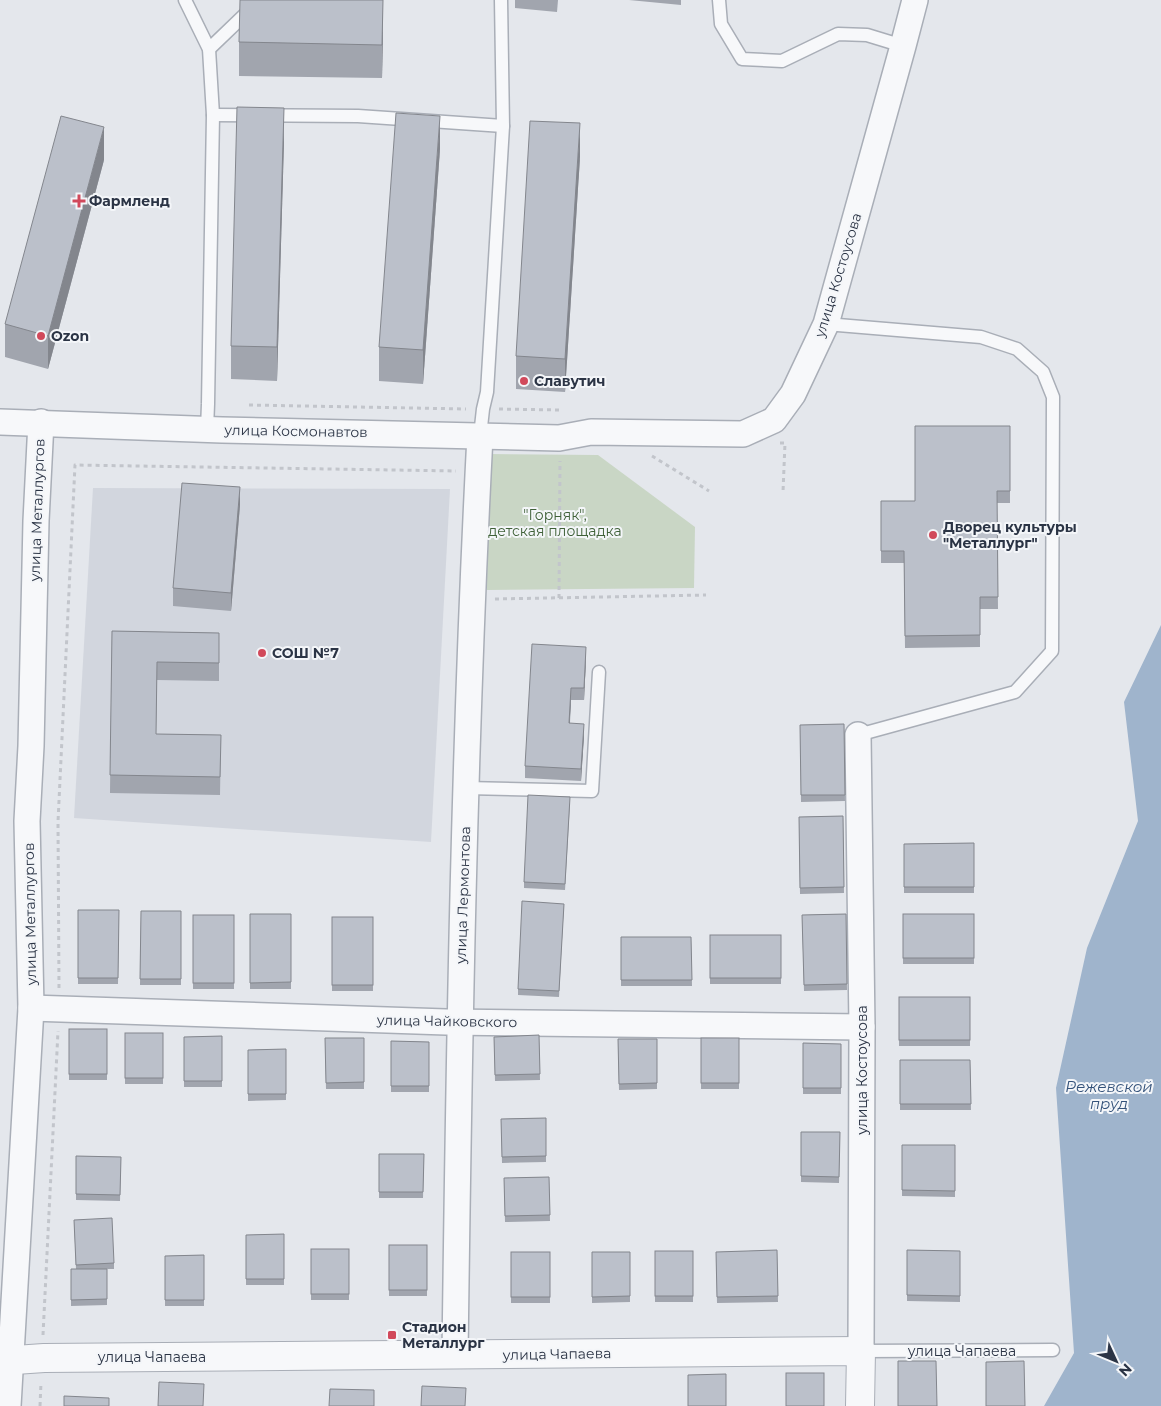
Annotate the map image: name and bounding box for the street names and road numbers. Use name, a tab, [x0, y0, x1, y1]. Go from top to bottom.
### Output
street label: улица Костоусова	[810, 211, 866, 340]
street label: улица Космонавтов	[223, 421, 368, 441]
street label: улица Металлургов	[25, 438, 48, 583]
street label: улица Лермонтова	[452, 826, 474, 965]
street label: улица Металлургов	[20, 842, 40, 987]
street label: улица Костоусова	[853, 1005, 871, 1136]
street label: улица Чайковского	[376, 1011, 517, 1031]
street label: улица Чапаева	[907, 1342, 1016, 1360]
street label: улица Чапаева	[502, 1344, 611, 1364]
street label: улица Чапаева	[97, 1348, 206, 1366]

